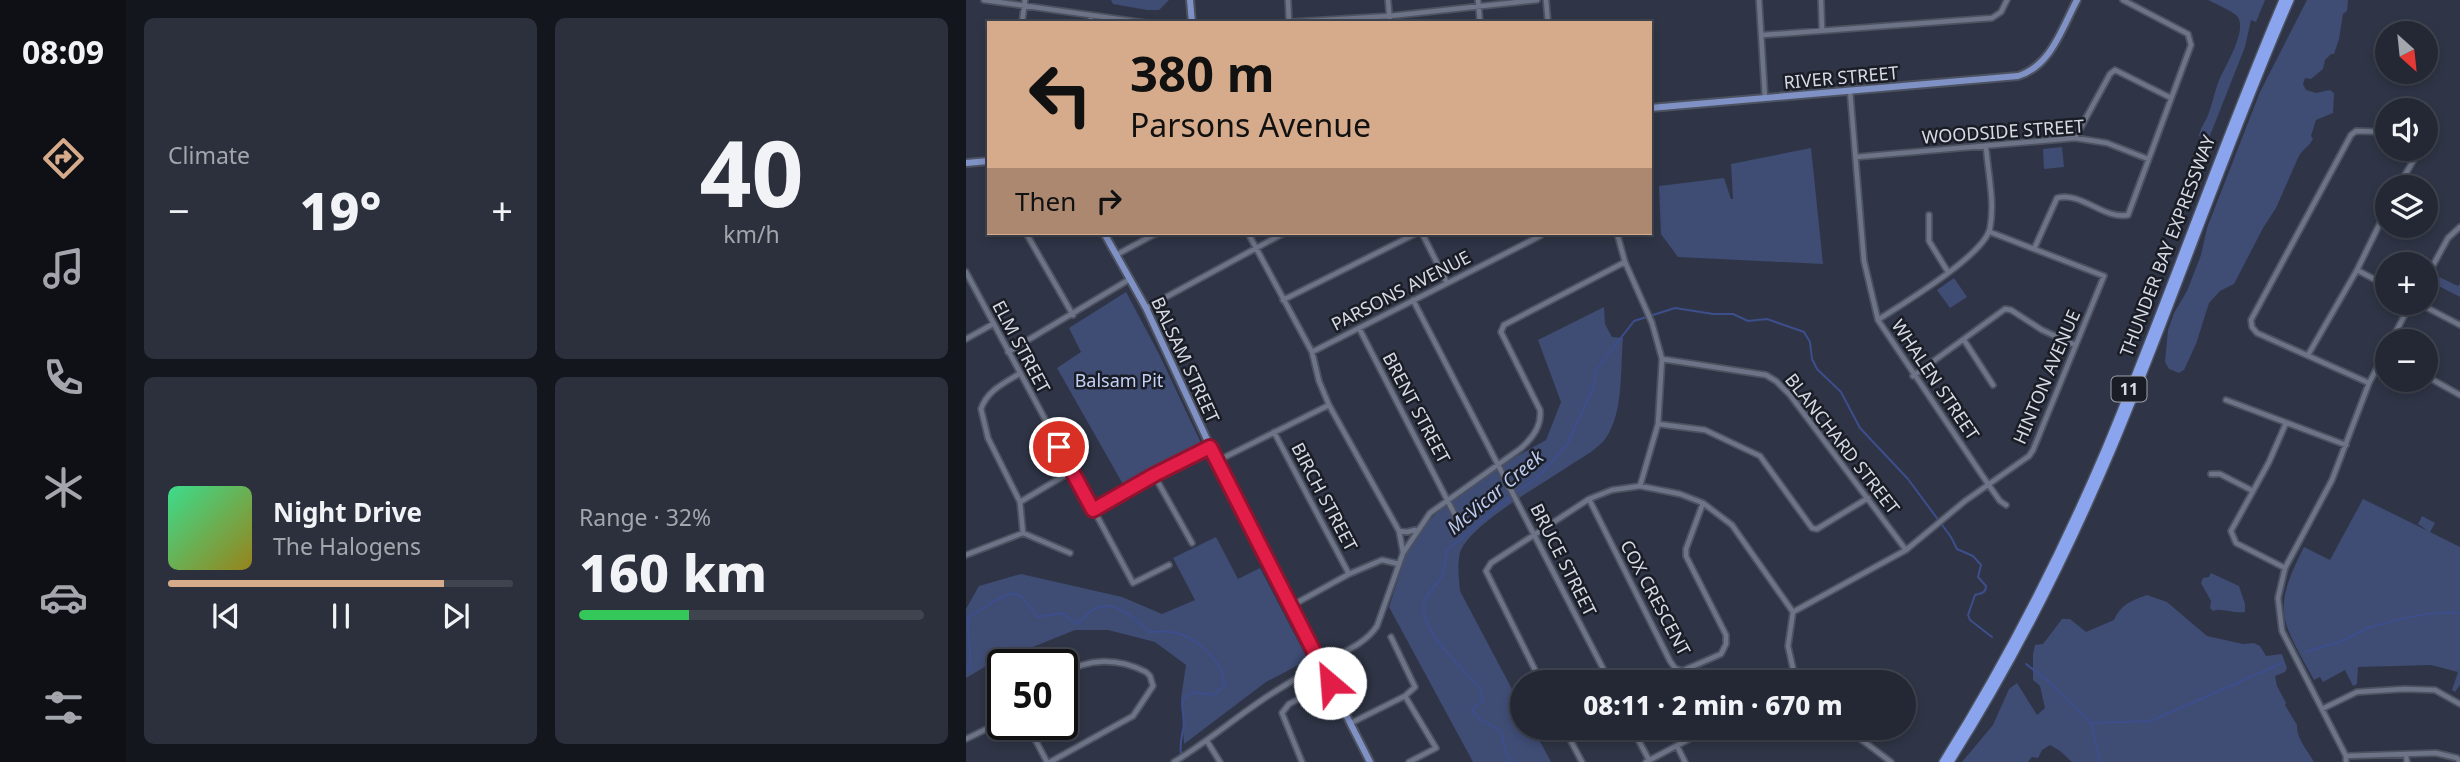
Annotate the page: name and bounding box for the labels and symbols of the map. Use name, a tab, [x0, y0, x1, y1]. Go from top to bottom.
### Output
north arrow	[2375, 21, 2438, 84]
street label: RIVER STREET	[1783, 60, 1899, 94]
street label: WOODSIDE STREET	[1921, 113, 2085, 149]
street label: THUNDER BAY EXPRESSWAY	[2114, 131, 2221, 360]
street label: PARSONS AVENUE	[1327, 245, 1474, 336]
street label: BALSAM STREET	[1146, 293, 1226, 426]
street label: ELM STREET	[987, 296, 1056, 397]
street label: HINTON AVENUE	[2007, 306, 2085, 447]
street label: WHALEN STREET	[1887, 314, 1985, 444]
street label: BRENT STREET	[1378, 348, 1456, 467]
park label: Balsam Pit	[1075, 368, 1164, 392]
street label: BLANCHARD STREET	[1780, 368, 1905, 519]
road number: 11	[2112, 376, 2146, 402]
pin	[1029, 417, 1089, 477]
street label: BIRCH STREET	[1286, 438, 1364, 555]
water label: McVicar Creek	[1441, 444, 1549, 540]
street label: BRUCE STREET	[1525, 499, 1603, 620]
street label: COX CRESCENT	[1615, 536, 1696, 659]
position arrow	[1293, 646, 1367, 720]
speed limit sign: 50	[987, 649, 1078, 740]

